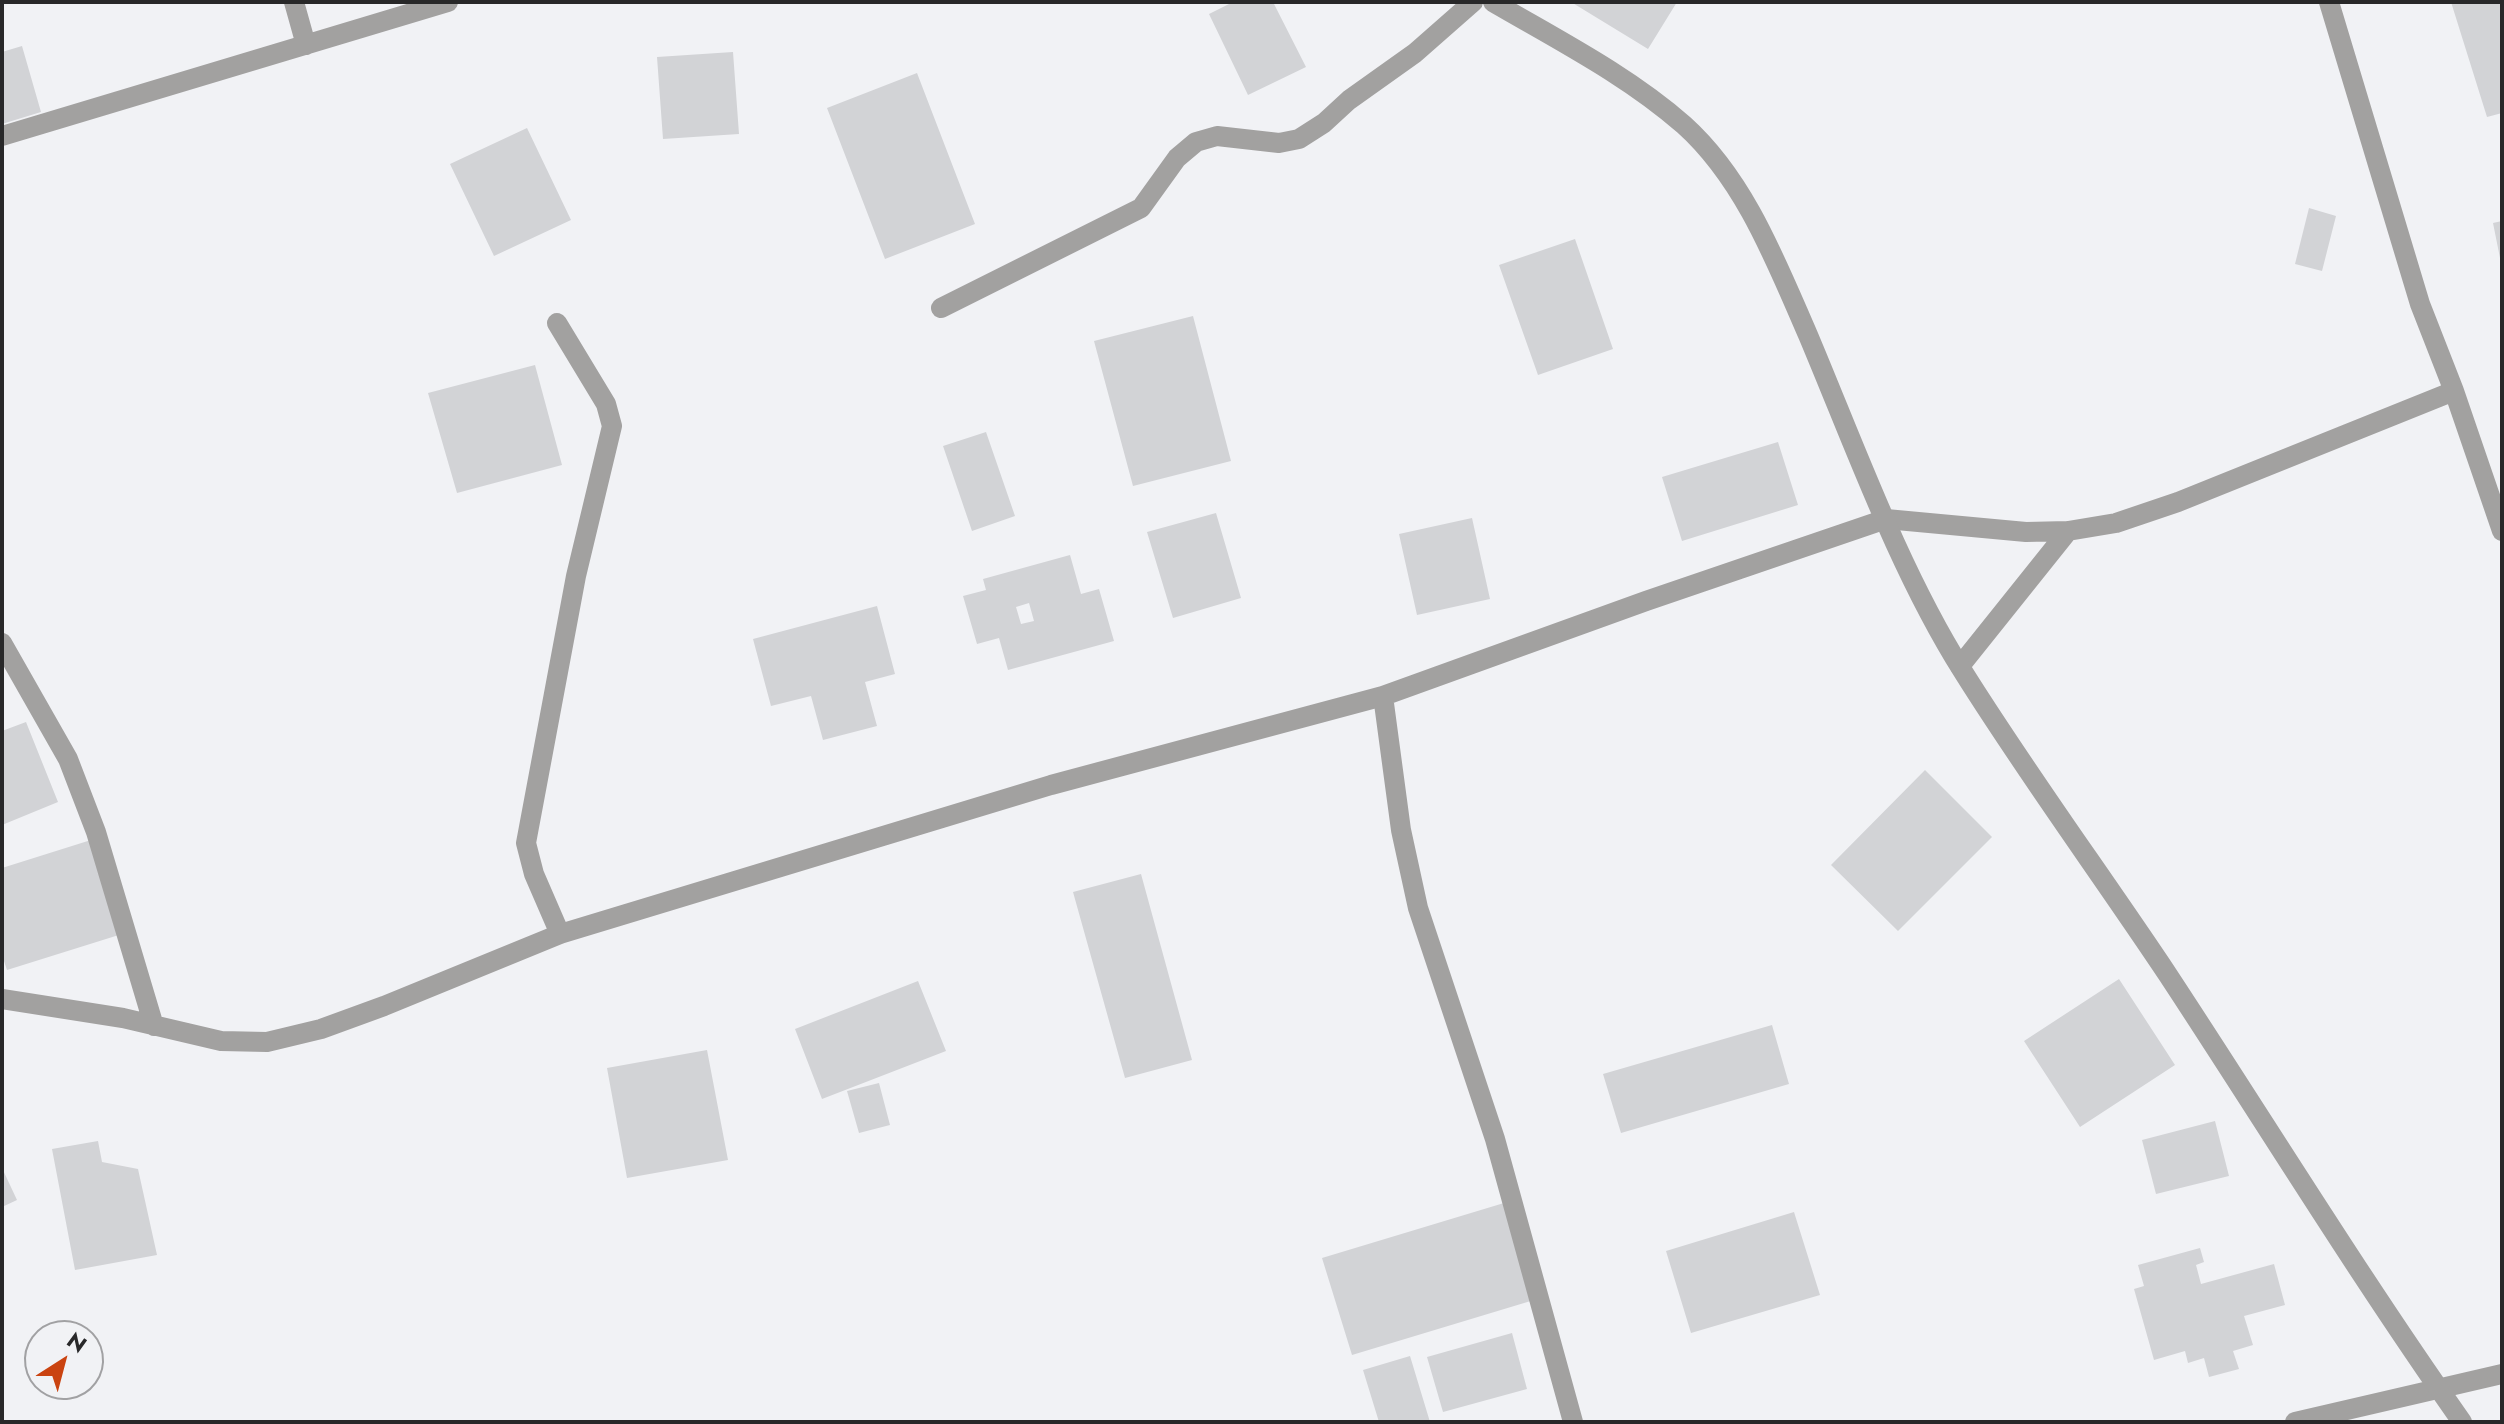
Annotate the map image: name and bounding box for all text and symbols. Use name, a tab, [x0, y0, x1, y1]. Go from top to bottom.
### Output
north arrow	[24, 1320, 104, 1400]
text: N	[60, 1324, 93, 1360]

